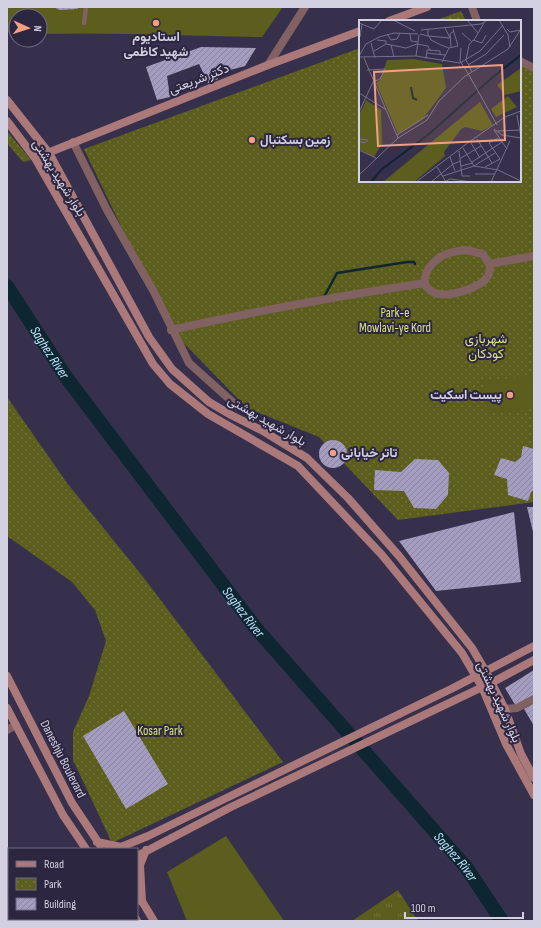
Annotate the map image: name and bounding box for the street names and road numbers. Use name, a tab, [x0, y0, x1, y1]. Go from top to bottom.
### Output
street label: دکتر شریعتی	[167, 60, 231, 98]
street label: بلوار شهید بهشتی	[29, 136, 89, 220]
street label: بلوار شهید بهشتی	[225, 392, 309, 450]
street label: بلوار شهید بهشتی	[473, 659, 525, 745]
street label: Daneshju Boulevard	[37, 717, 89, 801]

